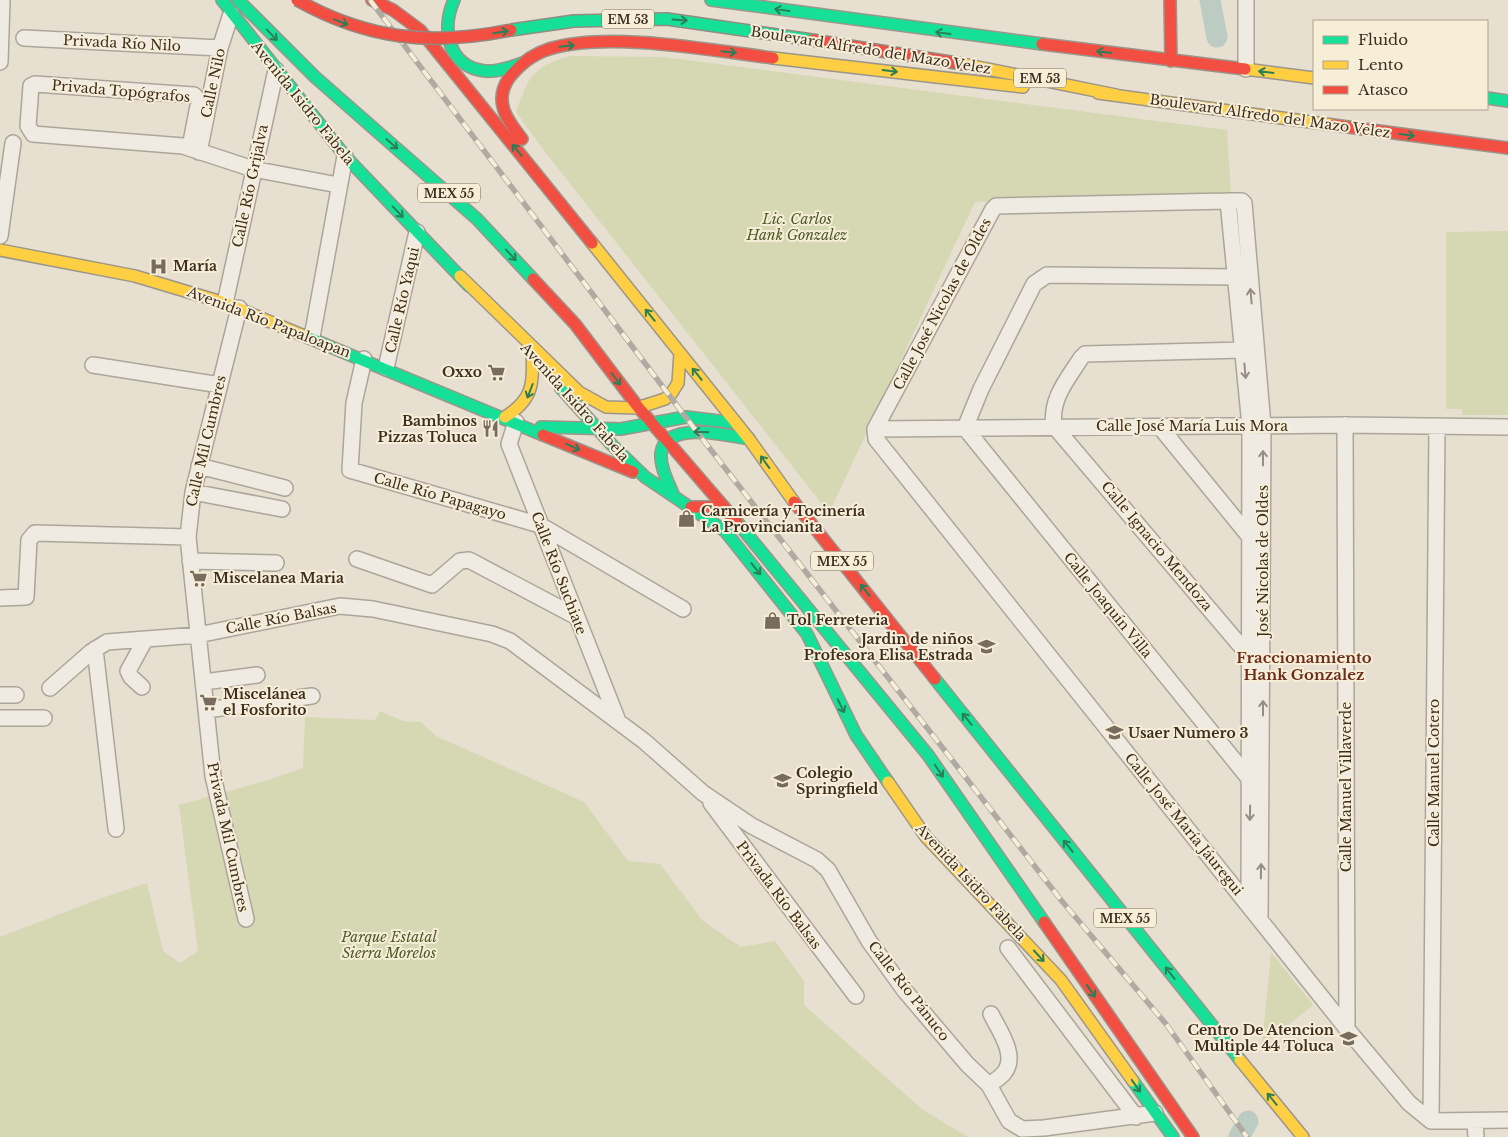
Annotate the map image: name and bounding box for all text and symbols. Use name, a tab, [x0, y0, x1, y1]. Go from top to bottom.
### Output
one-way arrow	[775, 5, 791, 15]
road number: EM 53	[602, 10, 654, 28]
one-way arrow	[671, 15, 687, 24]
one-way arrow	[333, 17, 348, 27]
legend	[1313, 20, 1488, 110]
street label: Boulevard Alfredo del Mazo Velez	[749, 22, 993, 78]
one-way arrow	[492, 26, 508, 36]
one-way arrow	[936, 27, 952, 37]
one-way arrow	[266, 29, 278, 41]
text: Fluido	[1358, 30, 1408, 49]
street label: Privada Río Nilo	[63, 31, 181, 55]
street label: Avenida Isidro Fabela	[247, 37, 359, 169]
one-way arrow	[559, 41, 575, 51]
street label: Calle Nilo	[197, 46, 229, 120]
one-way arrow	[721, 47, 737, 57]
one-way arrow	[1097, 47, 1113, 57]
text: Lento	[1358, 55, 1404, 74]
one-way arrow	[882, 66, 898, 76]
one-way arrow	[1258, 67, 1274, 77]
road number: EM 53	[1014, 68, 1066, 88]
street label: Privada Topógrafos	[51, 76, 191, 106]
text: Atasco	[1357, 80, 1408, 99]
street label: Boulevard Alfredo del Mazo Velez	[1148, 90, 1392, 142]
street label: Calle Río Grijalva	[228, 123, 272, 249]
one-way arrow	[1399, 130, 1415, 140]
one-way arrow	[386, 139, 399, 150]
one-way arrow	[511, 144, 522, 157]
road number: MEX 55	[418, 184, 480, 202]
one-way arrow	[392, 206, 404, 218]
park label: Lic. Carlos Hank Gonzalez	[746, 210, 847, 244]
street label: Calle José Nicolas de Oldes	[889, 215, 995, 393]
street label: Calle Río Yaqui	[381, 245, 423, 355]
one-way arrow	[505, 248, 517, 261]
hospital icon: María	[149, 256, 169, 276]
place label: María	[173, 257, 217, 275]
street label: Avenida Río Papaloapan	[184, 282, 354, 362]
one-way arrow	[1247, 289, 1256, 305]
one-way arrow	[644, 309, 655, 322]
street label: Avenida Isidro Fabela	[516, 338, 633, 465]
supermarket icon: Oxxo	[486, 362, 506, 382]
place label: Oxxo	[442, 363, 482, 381]
one-way arrow	[1240, 363, 1250, 379]
one-way arrow	[692, 368, 703, 381]
one-way arrow	[611, 372, 621, 386]
street label: Calle Mil Cumbres	[182, 373, 230, 509]
one-way arrow	[524, 383, 534, 398]
place label: Bambinos Pizzas Toluca	[378, 412, 477, 446]
street label: Calle José María Luis Mora	[1096, 417, 1288, 435]
restaurant icon: Bambinos Pizzas Toluca	[481, 419, 501, 439]
one-way arrow	[693, 428, 709, 437]
one-way arrow	[565, 442, 580, 452]
one-way arrow	[1258, 451, 1268, 467]
one-way arrow	[760, 455, 770, 469]
street label: Calle Río Papagayo	[372, 468, 508, 524]
street label: Calle Ignacio Mendoza	[1098, 478, 1217, 615]
street label: José Nicolas de Oldes	[1254, 485, 1272, 639]
place label: Carnicería y Tocinería La Provincianita	[701, 502, 865, 536]
street label: Calle Río Suchiate	[527, 509, 591, 637]
shop icon: Carnicería y Tocinería La Provincianita	[677, 509, 697, 529]
street label: Calle Joaquín Villa	[1060, 548, 1156, 662]
road number: MEX 55	[811, 552, 873, 570]
one-way arrow	[750, 563, 761, 576]
supermarket icon: Miscelanea Maria	[189, 568, 209, 588]
place label: Miscelanea Maria	[213, 569, 344, 587]
one-way arrow	[860, 584, 871, 597]
street label: Calle Río Balsas	[224, 598, 338, 638]
shop icon: Tol Ferreteria	[763, 610, 783, 630]
place label: Tol Ferreteria	[787, 611, 888, 629]
place label: Jardin de niños Profesora Elisa Estrada	[804, 630, 973, 664]
school or university icon: Jardin de niños Profesora Elisa Estrada	[977, 637, 997, 657]
district label: Fraccionamiento Hank Gonzalez	[1236, 648, 1372, 684]
place label: Miscelánea el Fosforito	[223, 685, 307, 719]
supermarket icon: Miscelánea el Fosforito	[199, 692, 219, 712]
one-way arrow	[837, 698, 847, 713]
street label: Calle Manuel Cotero	[1425, 699, 1443, 847]
one-way arrow	[1258, 701, 1268, 717]
street label: Calle Manuel Villaverde	[1337, 702, 1355, 872]
one-way arrow	[962, 713, 973, 726]
school or university icon: Usaer Numero 3	[1104, 723, 1124, 743]
place label: Usaer Numero 3	[1128, 724, 1248, 742]
street label: Calle José María Jáuregui	[1121, 749, 1247, 899]
street label: Privada Mil Cumbres	[203, 761, 253, 913]
place label: Colegio Springfield	[796, 764, 879, 798]
one-way arrow	[934, 764, 944, 778]
school or university icon: Colegio Springfield	[772, 771, 792, 791]
one-way arrow	[1245, 805, 1255, 821]
street label: Avenida Isidro Fabela	[911, 819, 1030, 945]
street label: Privada Río Balsas	[732, 837, 826, 953]
one-way arrow	[1063, 840, 1074, 853]
one-way arrow	[1256, 863, 1266, 880]
road number: MEX 55	[1094, 908, 1156, 928]
park label: Parque Estatal Sierra Morelos	[340, 928, 437, 962]
street label: Calle Río Pánuco	[864, 937, 954, 1045]
one-way arrow	[1033, 949, 1045, 962]
one-way arrow	[1164, 967, 1175, 980]
one-way arrow	[1086, 984, 1096, 998]
place label: Centro De Atencion Multiple 44 Toluca	[1187, 1021, 1334, 1055]
school or university icon: Centro De Atencion Multiple 44 Toluca	[1338, 1028, 1358, 1048]
one-way arrow	[1131, 1078, 1141, 1092]
one-way arrow	[1267, 1093, 1278, 1106]

